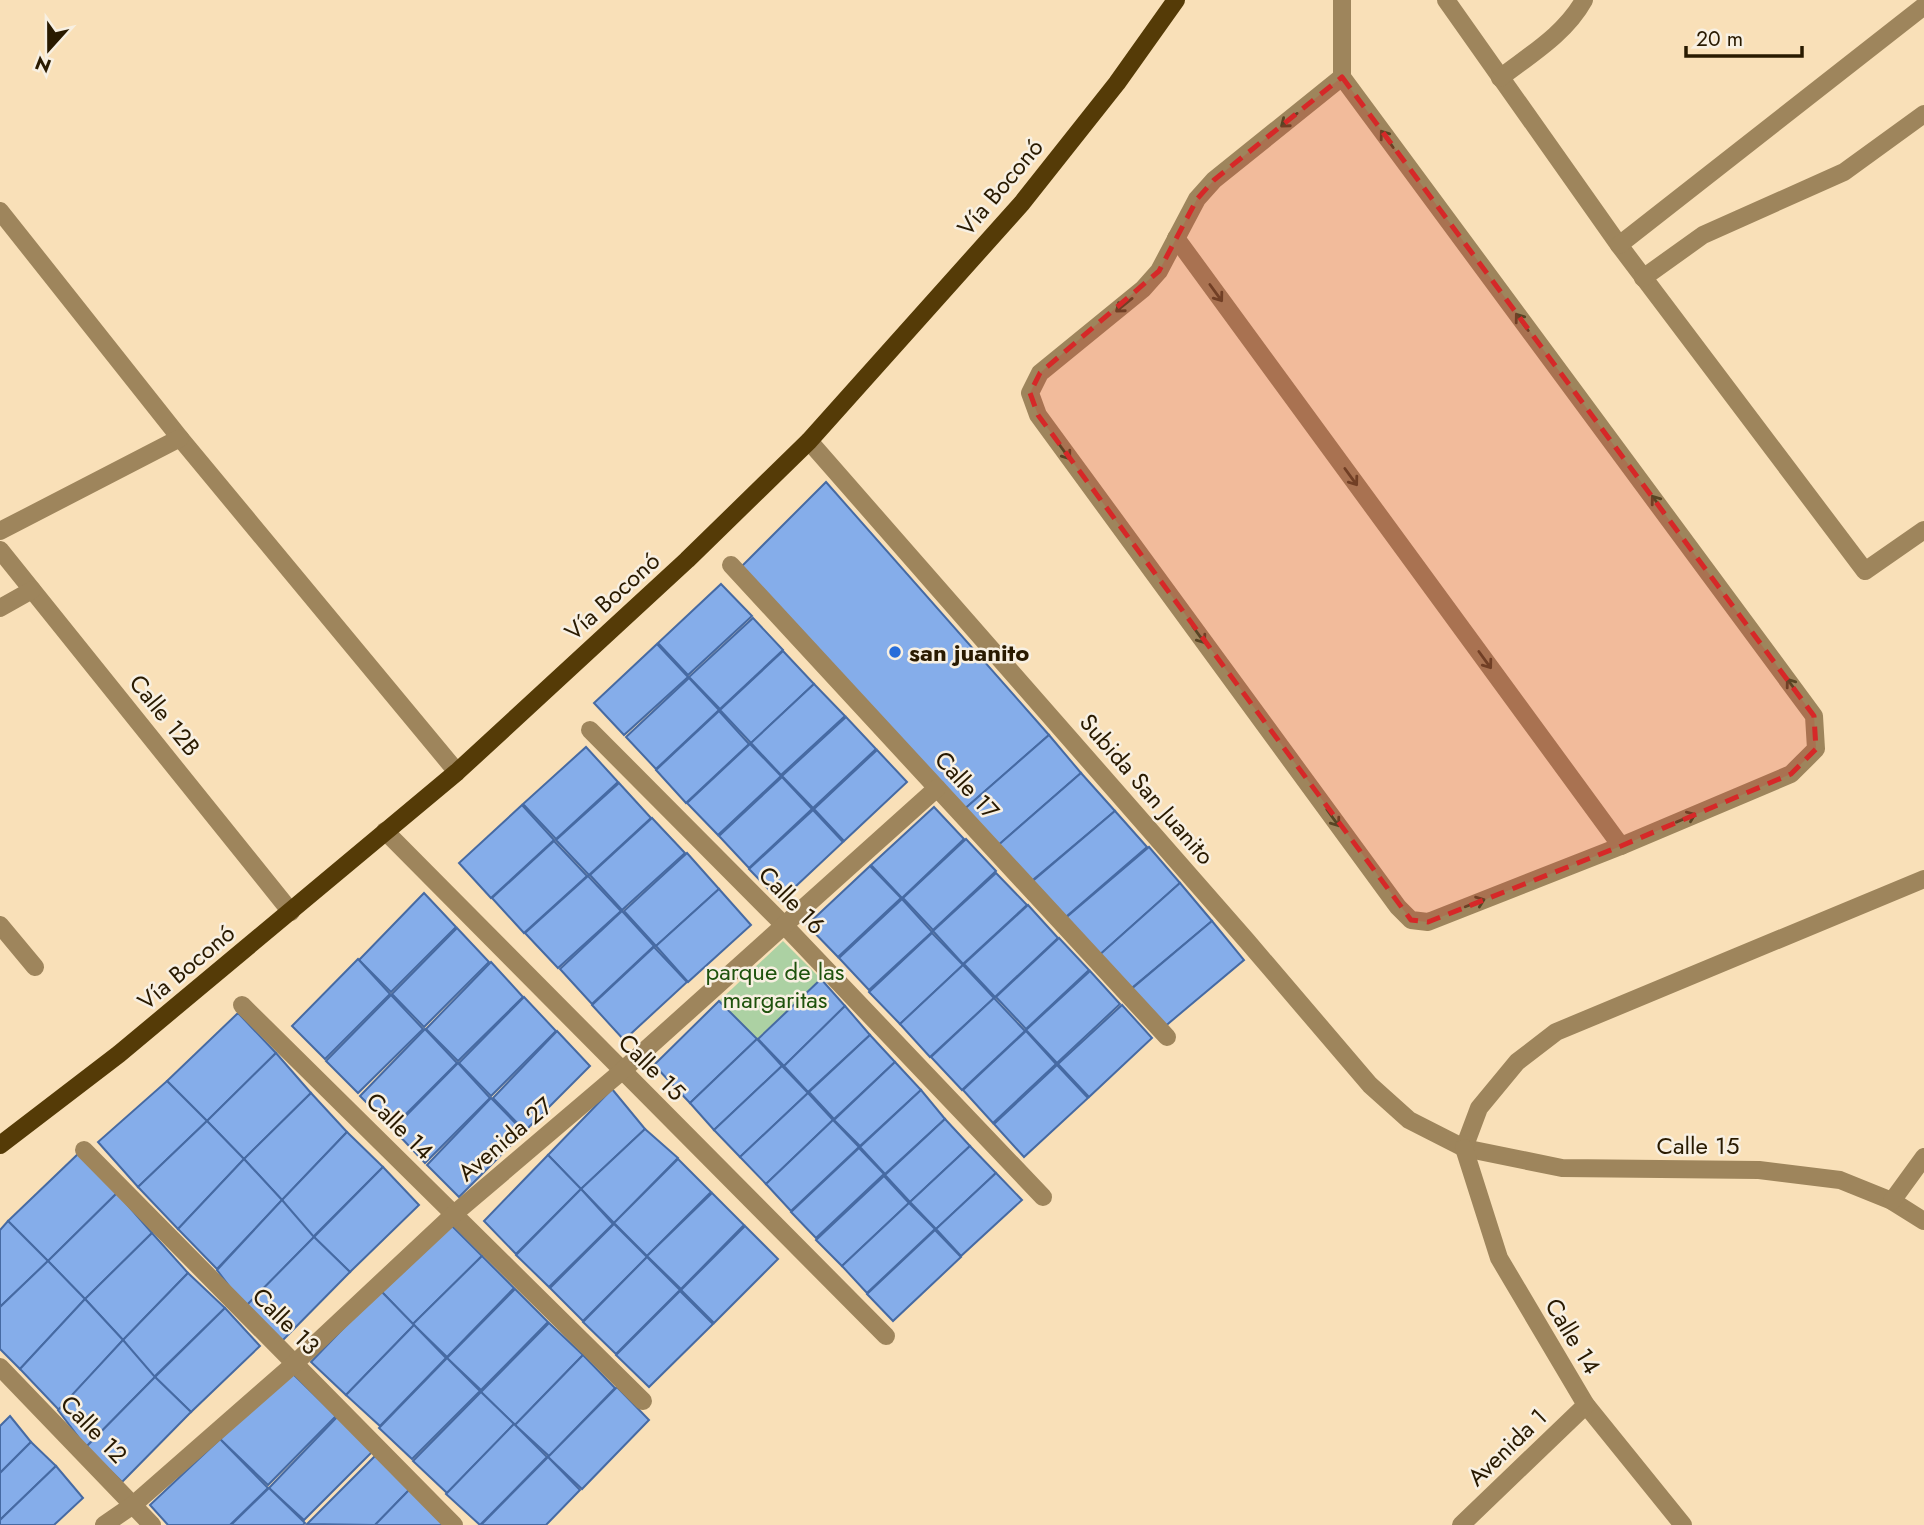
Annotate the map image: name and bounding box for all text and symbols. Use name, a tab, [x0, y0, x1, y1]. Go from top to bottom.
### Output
north arrow	[14, 14, 84, 84]
scale bar	[1686, 14, 1801, 58]
text: 20 m	[1696, 24, 1743, 54]
text: N	[31, 49, 55, 80]
one-way arrow	[1280, 112, 1298, 128]
one-way arrow	[1380, 129, 1395, 148]
street label: Vía Boconó	[949, 131, 1051, 243]
one-way arrow	[1209, 283, 1224, 302]
one-way arrow	[1115, 298, 1133, 313]
one-way arrow	[1515, 313, 1530, 331]
one-way arrow	[1057, 442, 1072, 460]
one-way arrow	[1343, 467, 1358, 486]
one-way arrow	[1650, 496, 1665, 514]
street label: Vía Boconó	[557, 544, 667, 648]
one-way arrow	[1192, 625, 1206, 644]
place label: san juanito	[909, 635, 1029, 670]
marker: san juanito	[887, 644, 903, 660]
one-way arrow	[1478, 650, 1492, 669]
street label: Calle 12B	[121, 667, 209, 763]
one-way arrow	[1786, 678, 1801, 697]
street label: Subida San Juanito	[1071, 706, 1223, 872]
street label: Calle 17	[927, 743, 1008, 827]
one-way arrow	[1326, 808, 1341, 827]
one-way arrow	[1675, 811, 1697, 824]
street label: Calle 16	[751, 858, 833, 942]
one-way arrow	[1464, 896, 1486, 909]
street label: Vía Boconó	[130, 916, 242, 1018]
park label: parque de las margaritas	[706, 954, 844, 1017]
street label: Calle 15	[610, 1025, 694, 1109]
street label: Calle 14	[358, 1084, 442, 1168]
street label: Avenida 27	[450, 1088, 560, 1189]
street label: Calle 15	[1657, 1128, 1739, 1163]
street label: Calle 13	[244, 1279, 328, 1363]
street label: Calle 14	[1537, 1291, 1609, 1381]
street label: Calle 12	[53, 1387, 135, 1471]
street label: Avenida 1	[1459, 1400, 1555, 1494]

